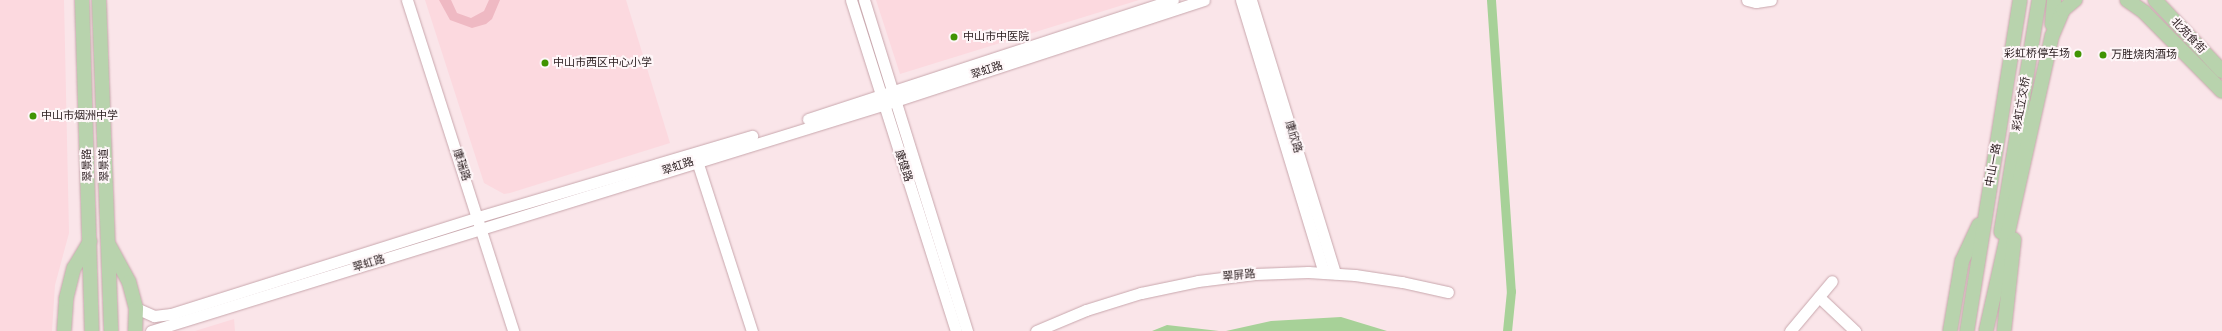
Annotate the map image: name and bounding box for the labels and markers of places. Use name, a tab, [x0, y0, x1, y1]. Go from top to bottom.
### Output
place label: 中山市中医院	[963, 30, 1029, 44]
marker: 中山市中医院	[948, 31, 960, 43]
place label: 彩虹桥停车场	[2004, 47, 2070, 61]
place label: 万胜烧肉酒场	[2111, 48, 2177, 62]
marker: 彩虹桥停车场	[2073, 49, 2083, 59]
marker: 万胜烧肉酒场	[2098, 50, 2108, 60]
place label: 中山市西区中心小学	[553, 56, 652, 70]
marker: 中山市西区中心小学	[540, 58, 550, 68]
place label: 中山市烟洲中学	[41, 109, 118, 123]
marker: 中山市烟洲中学	[28, 111, 38, 121]

